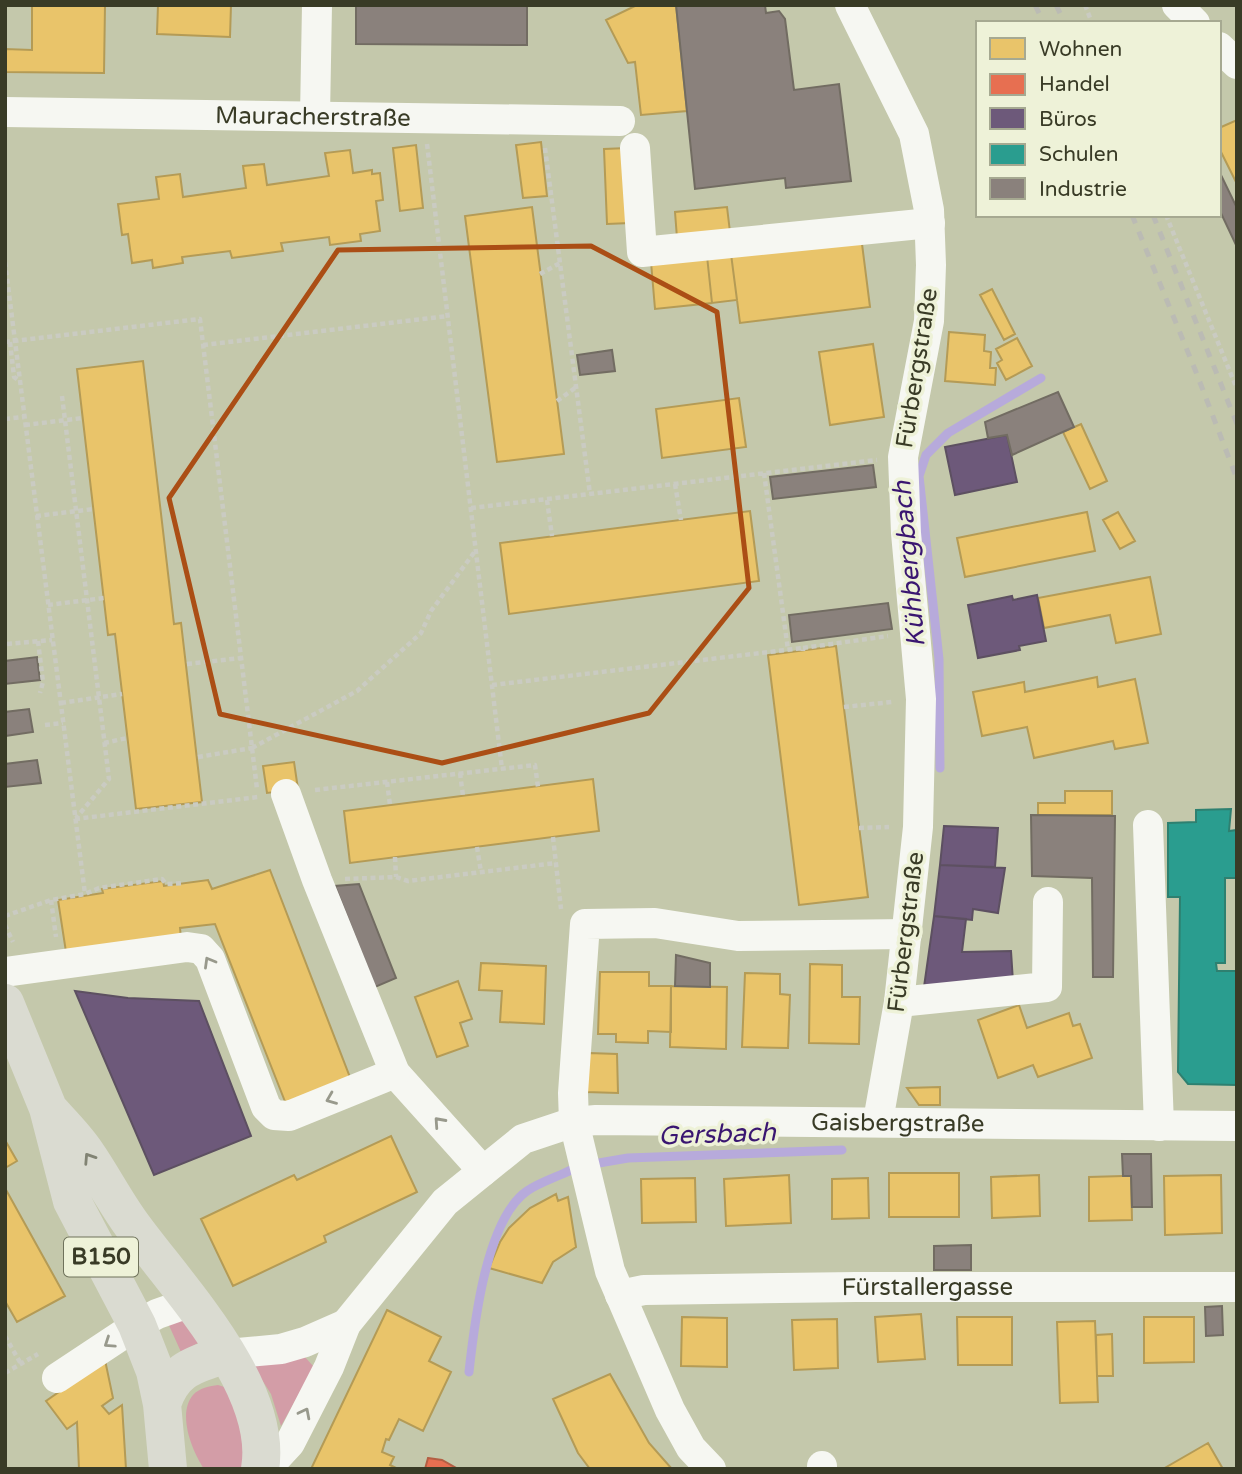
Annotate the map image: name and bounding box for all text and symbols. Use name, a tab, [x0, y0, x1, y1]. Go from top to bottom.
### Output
legend	[976, 21, 1221, 217]
text: Wohnen	[1039, 37, 1122, 62]
text: Handel	[1039, 72, 1110, 97]
street label: Mauracherstraße	[215, 101, 411, 132]
text: Büros	[1039, 107, 1097, 132]
text: Schulen	[1039, 142, 1119, 167]
text: Industrie	[1039, 177, 1127, 202]
street label: Fürbergstraße	[890, 286, 944, 450]
water label: Kühbergbach	[886, 478, 932, 648]
street label: Fürbergstraße	[882, 850, 930, 1014]
one-way arrow	[204, 957, 217, 970]
one-way arrow	[326, 1090, 338, 1104]
street label: Gaisbergstraße	[811, 1108, 985, 1138]
water label: Gersbach	[658, 1116, 777, 1152]
one-way arrow	[434, 1117, 447, 1130]
one-way arrow	[85, 1153, 97, 1166]
road number: B150	[64, 1238, 138, 1276]
street label: Fürstallergasse	[842, 1273, 1013, 1302]
one-way arrow	[104, 1335, 117, 1347]
one-way arrow	[297, 1408, 310, 1420]

